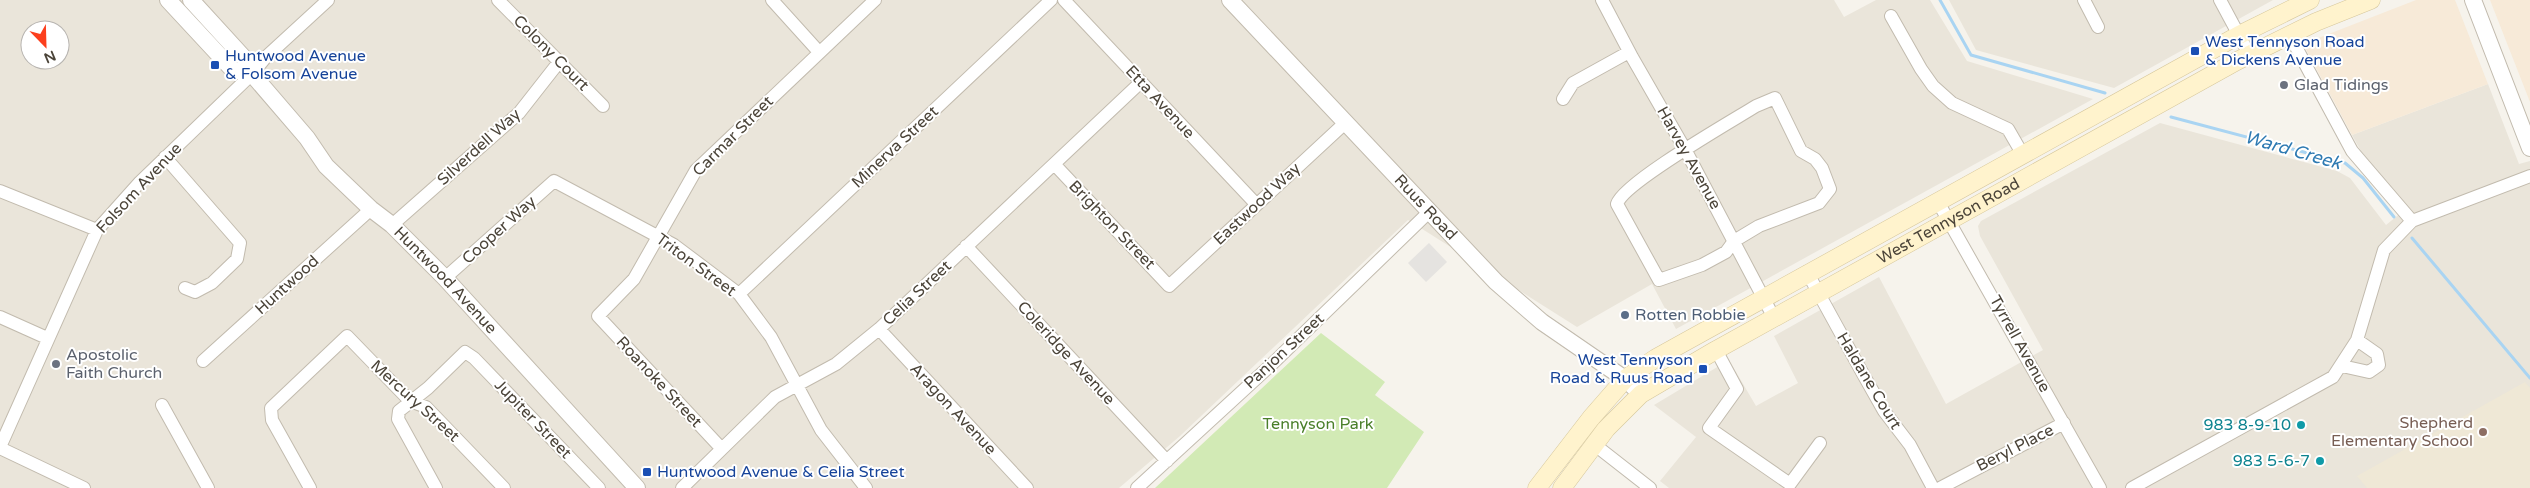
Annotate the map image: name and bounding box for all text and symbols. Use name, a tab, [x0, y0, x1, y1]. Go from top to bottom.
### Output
street label: Colony Court	[509, 11, 593, 95]
north arrow	[20, 20, 70, 70]
place label: West Tennyson Road & Dickens Avenue	[2205, 32, 2365, 70]
marker: West Tennyson Road & Dickens Avenue	[2189, 45, 2201, 57]
text: N	[41, 46, 58, 67]
place label: Huntwood Avenue & Folsom Avenue	[225, 46, 366, 84]
marker: Huntwood Avenue & Folsom Avenue	[209, 59, 221, 71]
street label: Etta Avenue	[1121, 61, 1199, 143]
place label: Glad Tidings	[2294, 75, 2389, 95]
marker: Glad Tidings	[2278, 79, 2290, 91]
street label: Carmar Street	[688, 91, 778, 181]
street label: Minerva Street	[847, 102, 943, 192]
street label: Harvey Avenue	[1652, 103, 1726, 213]
street label: Silverdell Way	[433, 104, 525, 190]
water label: Ward Creek	[2242, 126, 2345, 175]
street label: Folsom Avenue	[92, 139, 186, 237]
street label: Eastwood Way	[1209, 158, 1305, 250]
street label: Ruus Road	[1390, 170, 1461, 244]
street label: West Tennyson Road	[1874, 173, 2023, 268]
street label: Brighton Street	[1064, 176, 1160, 274]
street label: Cooper Way	[458, 191, 540, 268]
street label: Huntwood Avenue	[389, 222, 501, 338]
street label: Triton Street	[652, 229, 740, 301]
street label: Huntwood	[251, 251, 323, 319]
street label: Celia Street	[878, 256, 956, 330]
street label: Tyrrell Avenue	[1985, 292, 2055, 396]
street label: Coleridge Avenue	[1013, 297, 1119, 409]
place label: Rotten Robbie	[1635, 305, 1745, 325]
street label: Panjon Street	[1240, 309, 1328, 393]
marker: Rotten Robbie	[1619, 309, 1631, 321]
street label: Haldane Court	[1832, 329, 1906, 433]
street label: Roanoke Street	[612, 332, 706, 432]
place label: Apostolic Faith Church	[66, 345, 162, 383]
place label: West Tennyson Road & Ruus Road	[1550, 350, 1693, 388]
street label: Mercury Street	[366, 356, 464, 446]
marker: Apostolic Faith Church	[50, 358, 62, 370]
street label: Aragon Avenue	[905, 359, 1001, 459]
marker: West Tennyson Road & Ruus Road	[1697, 363, 1709, 375]
street label: Jupiter Street	[490, 375, 576, 463]
place label: Shepherd Elementary School	[2331, 413, 2473, 451]
park label: Tennyson Park	[1262, 414, 1374, 434]
place label: 983 8-9-10	[2203, 415, 2291, 435]
marker: 983 8-9-10	[2295, 419, 2307, 431]
street label: Beryl Place	[1973, 420, 2057, 476]
marker: Shepherd Elementary School	[2477, 426, 2489, 438]
place label: 983 5-6-7	[2233, 451, 2310, 471]
marker: 983 5-6-7	[2314, 455, 2326, 467]
place label: Huntwood Avenue & Celia Street	[657, 462, 905, 482]
marker: Huntwood Avenue & Celia Street	[641, 466, 653, 478]

